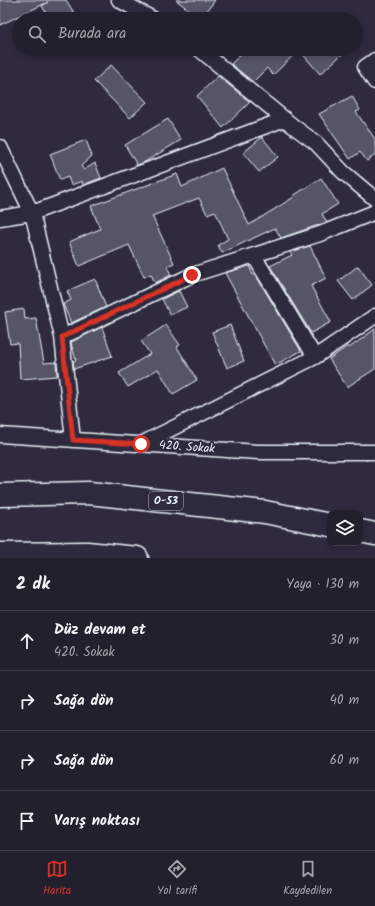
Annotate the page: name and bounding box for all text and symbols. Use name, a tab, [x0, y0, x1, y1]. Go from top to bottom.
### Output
search box	[12, 12, 363, 56]
text: Burada ara	[58, 22, 126, 46]
icon: search	[26, 23, 48, 45]
route end	[183, 266, 201, 284]
route start	[132, 435, 150, 453]
street label: 420. Sokak	[158, 436, 216, 458]
road number: O-53	[149, 492, 183, 510]
map controls	[327, 510, 363, 546]
button: layers	[327, 510, 363, 546]
text: 2 dk	[16, 571, 50, 598]
text: Yaya · 130 m	[286, 574, 359, 595]
text: Düz devam et	[54, 618, 146, 642]
icon: ahead	[16, 630, 38, 652]
text: 30 m	[330, 630, 359, 651]
text: 420. Sokak	[54, 642, 115, 663]
text: Sağa dön	[54, 689, 114, 713]
icon: right	[16, 690, 38, 712]
text: 40 m	[330, 690, 359, 711]
text: Sağa dön	[54, 749, 114, 773]
icon: right	[16, 750, 38, 772]
text: 60 m	[330, 750, 359, 771]
text: Varış noktası	[54, 809, 140, 833]
icon: arrive	[16, 810, 38, 832]
tab: Harita	[43, 858, 71, 900]
tab: Yol tarifi	[157, 858, 197, 900]
tab: Kaydedilen	[283, 858, 332, 900]

